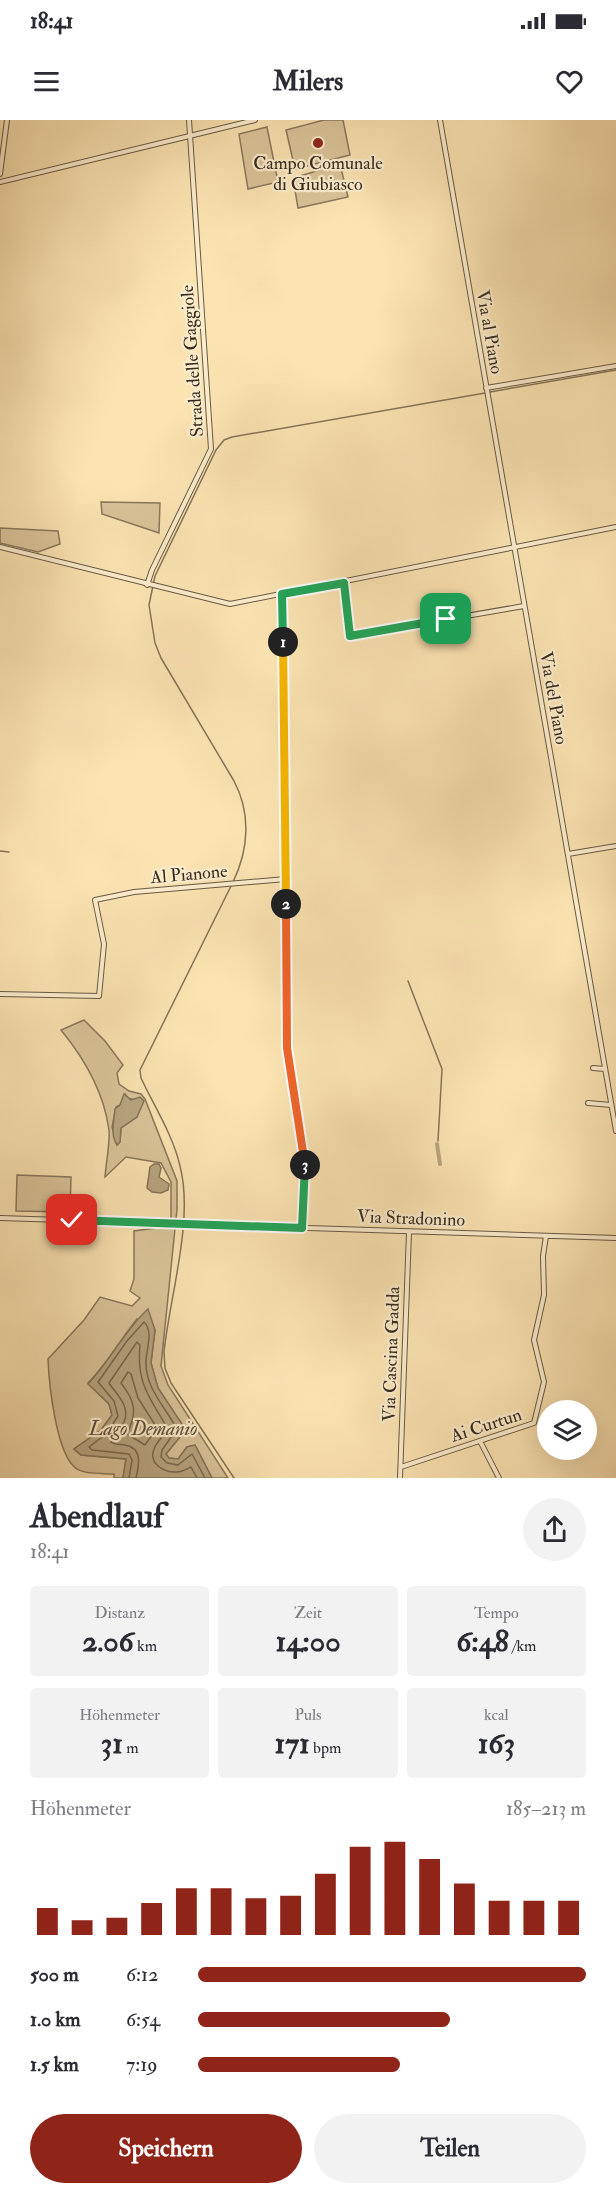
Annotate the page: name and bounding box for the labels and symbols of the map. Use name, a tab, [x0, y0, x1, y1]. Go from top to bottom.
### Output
marker: Campo Comunale di Giubiasco	[311, 136, 325, 150]
place label: Campo Comunale di Giubiasco	[253, 152, 383, 196]
street label: Strada delle Gaggiole	[176, 284, 209, 438]
street label: Via al Piano	[471, 288, 508, 376]
pin	[420, 593, 471, 644]
pin: 1	[268, 627, 298, 657]
street label: Via del Piano	[534, 650, 573, 747]
street label: Al Pianone	[149, 860, 229, 889]
pin: 2	[271, 889, 301, 919]
pin: 3	[290, 1150, 320, 1180]
pin	[46, 1194, 97, 1245]
street label: Via Stradonino	[357, 1205, 466, 1232]
street label: Via Cascina Gadda	[378, 1285, 405, 1422]
street label: Ai Curtun	[447, 1403, 525, 1448]
water label: Lago Demanio	[88, 1416, 197, 1441]

